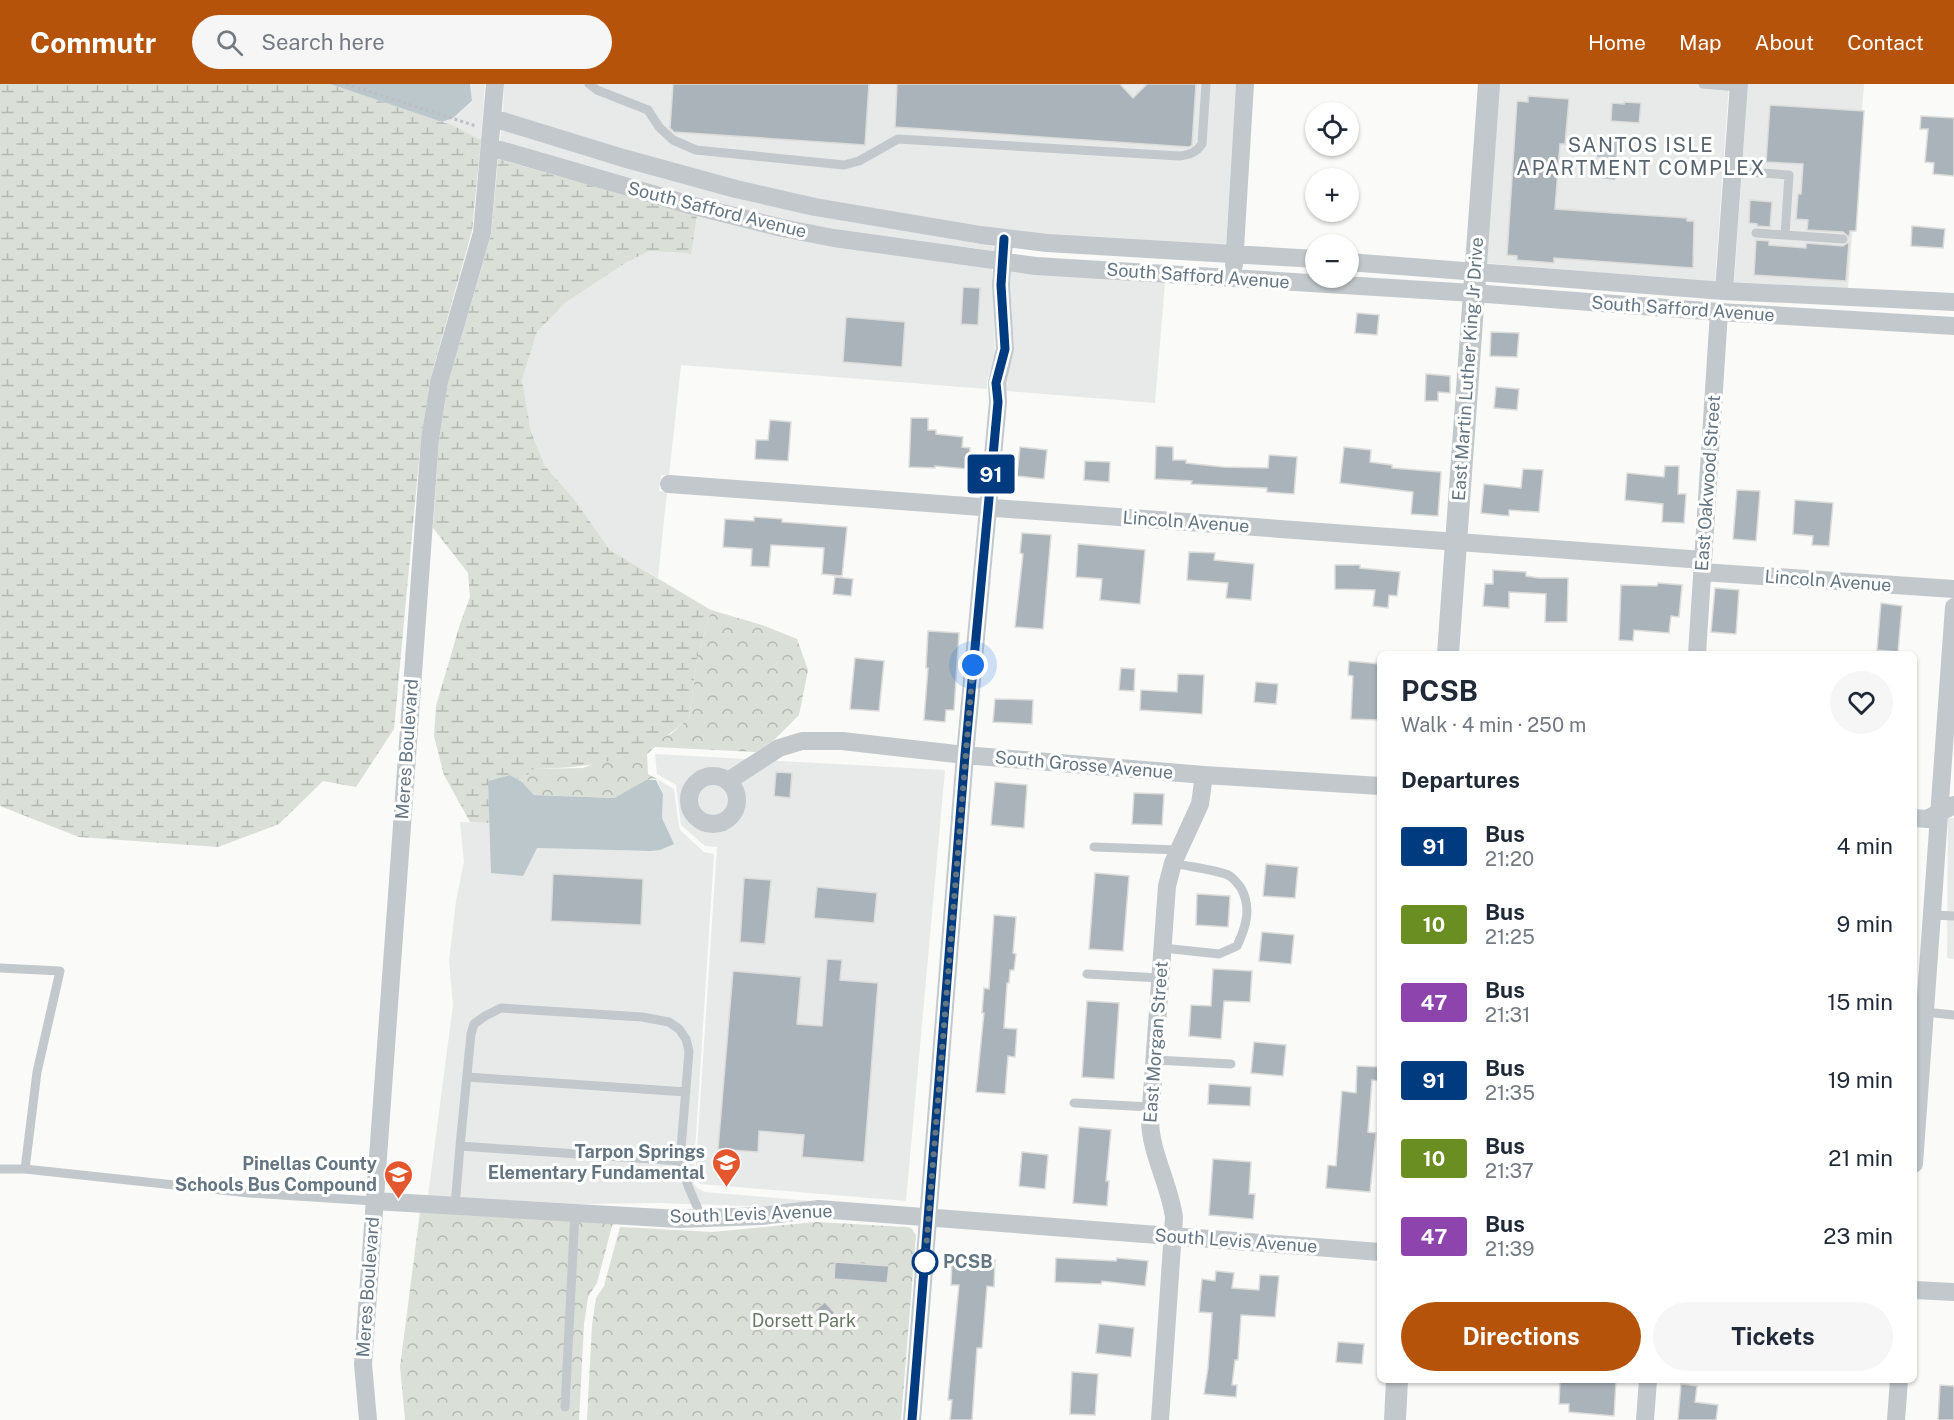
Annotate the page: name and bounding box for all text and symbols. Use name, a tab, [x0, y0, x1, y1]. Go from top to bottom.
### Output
search box	[192, 15, 612, 69]
text: Commutr	[30, 26, 156, 59]
icon: search	[213, 26, 246, 59]
text: Search here	[261, 29, 385, 55]
text: Home	[1588, 30, 1646, 55]
text: Map	[1679, 30, 1722, 55]
text: About	[1755, 30, 1814, 55]
text: Contact	[1847, 30, 1924, 55]
map controls	[1305, 102, 1359, 288]
button: locate	[1305, 102, 1359, 156]
district label: SANTOS ISLE APARTMENT COMPLEX	[1516, 133, 1766, 180]
button: +	[1305, 168, 1359, 222]
street label: South Safford Avenue	[625, 177, 809, 242]
button: −	[1305, 234, 1359, 288]
street label: East Martin Luther King Jr Drive	[1448, 236, 1487, 502]
street label: South Safford Avenue	[1106, 259, 1290, 292]
street label: South Safford Avenue	[1591, 292, 1775, 325]
street label: East Oakwood Street	[1691, 394, 1724, 572]
line badge: 91	[964, 454, 1018, 494]
text: 91	[980, 462, 1002, 487]
street label: Lincoln Avenue	[1122, 507, 1250, 536]
street label: Lincoln Avenue	[1764, 566, 1892, 595]
your location	[958, 650, 988, 680]
button: heart	[1830, 671, 1893, 734]
text: PCSB	[1401, 674, 1478, 707]
street label: Meres Boulevard	[391, 678, 422, 820]
text: Walk · 4 min · 250 m	[1401, 713, 1586, 737]
street label: South Grosse Avenue	[994, 746, 1174, 783]
text: Departures	[1401, 767, 1520, 793]
text: Bus	[1485, 821, 1525, 847]
text: 4 min	[1837, 833, 1893, 859]
text: 91	[1423, 834, 1445, 859]
text: 21:20	[1485, 847, 1534, 871]
text: Bus	[1485, 899, 1525, 925]
text: 9 min	[1837, 911, 1893, 937]
text: 10	[1423, 912, 1445, 937]
text: 21:25	[1485, 925, 1535, 949]
street label: East Morgan Street	[1139, 960, 1172, 1124]
text: Bus	[1485, 977, 1525, 1003]
text: 15 min	[1827, 989, 1893, 1015]
text: 47	[1421, 990, 1447, 1015]
text: 21:31	[1485, 1003, 1530, 1027]
text: Bus	[1485, 1055, 1525, 1081]
text: 19 min	[1828, 1067, 1893, 1093]
text: 91	[1423, 1068, 1445, 1093]
text: 21:35	[1485, 1081, 1535, 1105]
text: Bus	[1485, 1133, 1525, 1159]
place label: Tarpon Springs Elementary Fundamental	[488, 1141, 705, 1183]
text: 21 min	[1828, 1145, 1893, 1171]
school or university icon: Tarpon Springs Elementary Fundamental	[710, 1146, 742, 1188]
text: 10	[1423, 1146, 1445, 1171]
place label: Pinellas County Schools Bus Compound	[175, 1153, 377, 1195]
school or university icon: Pinellas County Schools Bus Compound	[382, 1158, 414, 1200]
text: 21:37	[1485, 1159, 1534, 1183]
street label: South Levis Avenue	[669, 1200, 833, 1227]
text: Bus	[1485, 1211, 1525, 1237]
street label: Meres Boulevard	[352, 1216, 383, 1358]
text: 23 min	[1823, 1223, 1893, 1249]
street label: South Levis Avenue	[1154, 1224, 1318, 1257]
text: 47	[1421, 1224, 1447, 1249]
text: 21:39	[1485, 1237, 1535, 1261]
marker: PCSB	[912, 1249, 938, 1275]
place label: PCSB	[943, 1251, 992, 1272]
button: Directions	[1401, 1302, 1641, 1371]
button: Tickets	[1653, 1302, 1893, 1371]
park label: Dorsett Park	[752, 1310, 856, 1331]

